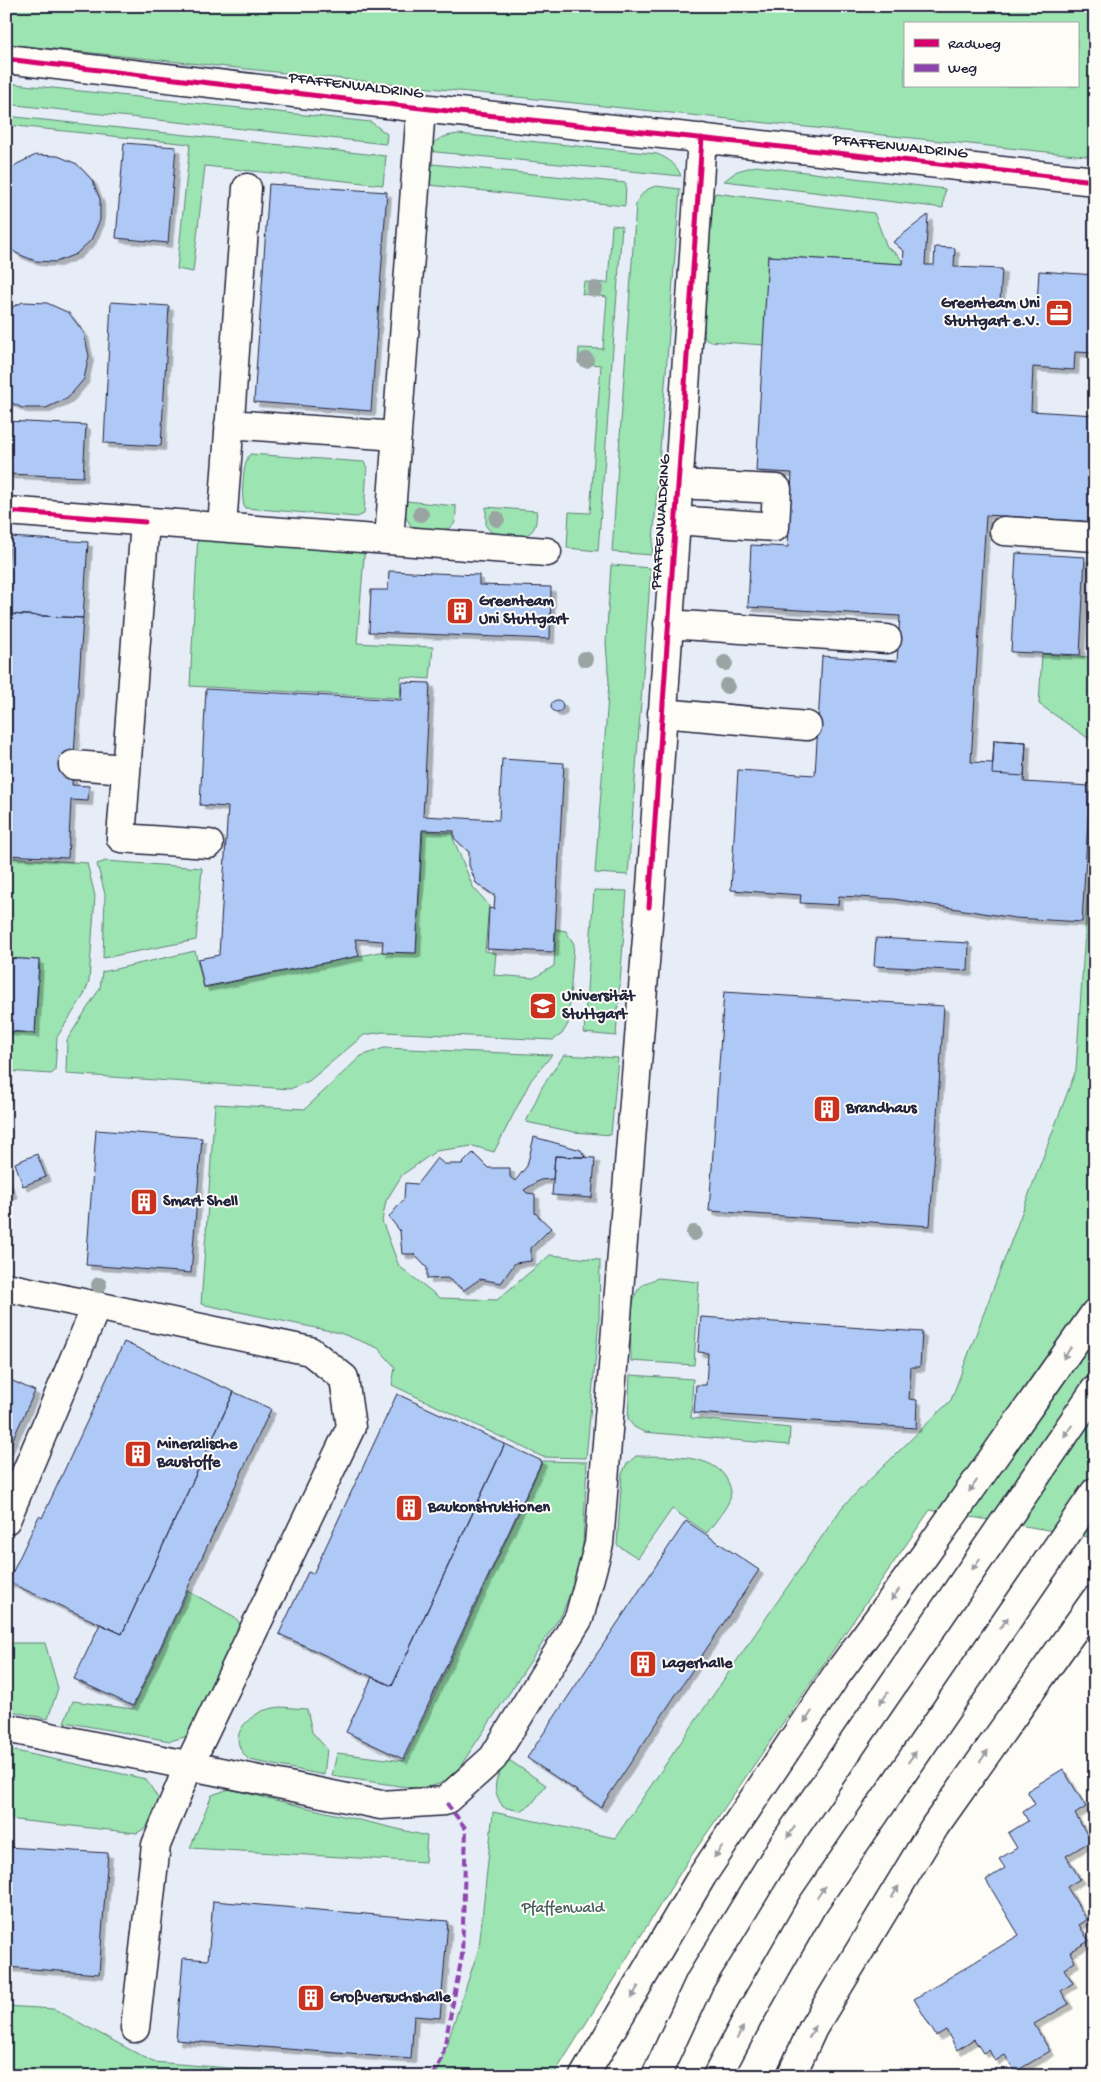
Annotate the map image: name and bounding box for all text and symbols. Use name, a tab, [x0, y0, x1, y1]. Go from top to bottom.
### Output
legend	[904, 22, 1078, 88]
text: Radweg	[948, 36, 1001, 54]
text: Weg	[948, 60, 977, 78]
street label: PFAFFENWALDRING	[287, 69, 425, 105]
street label: PFAFFENWALDRING	[831, 131, 969, 165]
place label: Greenteam Uni Stuttgart e.V.	[941, 295, 1041, 332]
office icon: Greenteam Uni Stuttgart e.V.	[1044, 298, 1074, 328]
street label: PFAFFENWALDRING	[648, 453, 676, 591]
place label: Greenteam Uni Stuttgart	[479, 593, 569, 630]
building icon: Greenteam Uni Stuttgart	[445, 596, 475, 626]
place label: Universität Stuttgart	[562, 988, 636, 1025]
school or university icon: Universität Stuttgart	[528, 991, 558, 1021]
building icon: Brandhaus	[812, 1094, 842, 1124]
place label: Brandhaus	[845, 1100, 918, 1119]
building icon: Smart Shell	[129, 1187, 159, 1217]
place label: Smart Shell	[163, 1193, 238, 1212]
one-way arrow	[1062, 1346, 1072, 1359]
one-way arrow	[1063, 1424, 1073, 1437]
place label: Mineralische Baustoffe	[156, 1436, 238, 1473]
building icon: Mineralische Baustoffe	[123, 1439, 153, 1469]
one-way arrow	[968, 1479, 978, 1492]
building icon: Baukonstruktionen	[394, 1493, 424, 1523]
place label: Baukonstruktionen	[427, 1499, 551, 1518]
one-way arrow	[971, 1558, 981, 1571]
one-way arrow	[890, 1588, 900, 1602]
one-way arrow	[999, 1617, 1009, 1630]
building icon: Lagerhalle	[628, 1649, 658, 1679]
place label: Lagerhalle	[662, 1655, 733, 1674]
one-way arrow	[879, 1691, 889, 1705]
one-way arrow	[803, 1710, 813, 1724]
one-way arrow	[979, 1749, 989, 1763]
one-way arrow	[907, 1750, 917, 1764]
one-way arrow	[786, 1825, 796, 1839]
one-way arrow	[713, 1846, 723, 1859]
one-way arrow	[816, 1885, 826, 1898]
one-way arrow	[891, 1886, 900, 1899]
park label: Pfaffenwald	[521, 1900, 606, 1919]
building icon: Großversuchshalle	[296, 1983, 326, 2013]
one-way arrow	[630, 1985, 639, 1998]
place label: Großversuchshalle	[330, 1989, 452, 2008]
one-way arrow	[736, 2025, 744, 2040]
one-way arrow	[808, 2025, 816, 2039]

